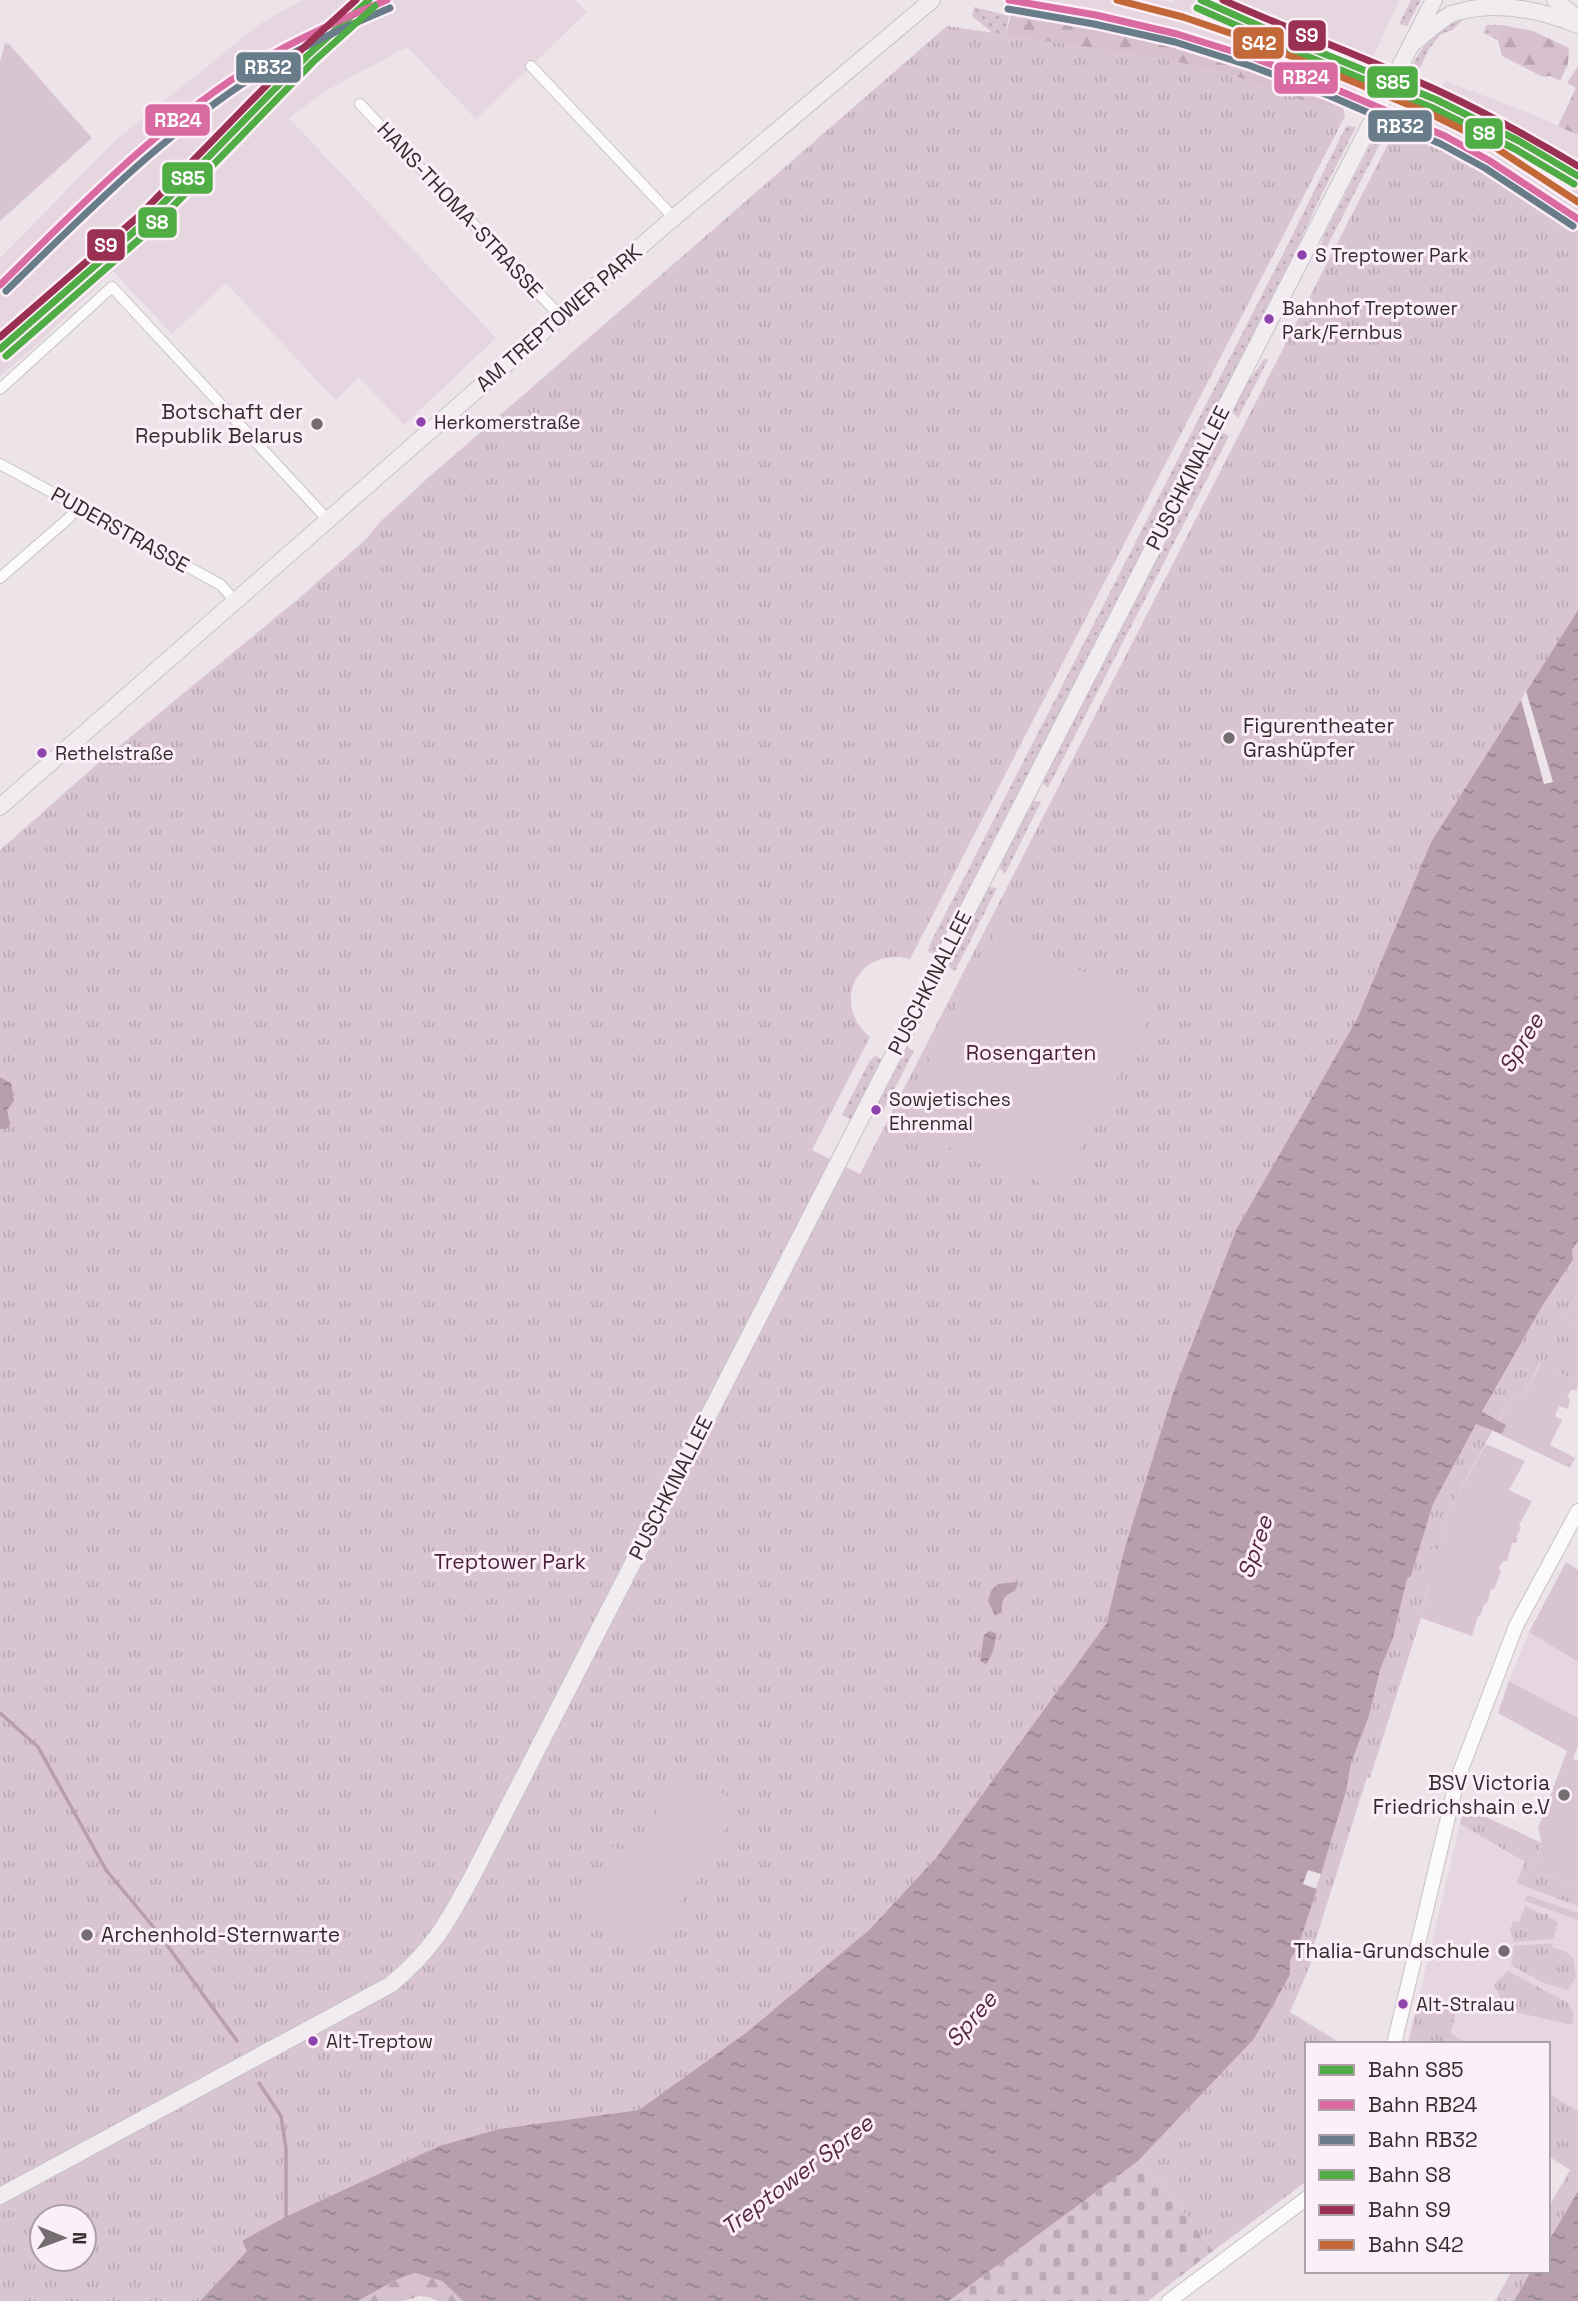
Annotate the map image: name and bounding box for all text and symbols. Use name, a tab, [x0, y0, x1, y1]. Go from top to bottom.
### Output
line badge: S9	[1287, 19, 1327, 52]
text: S9	[1295, 23, 1319, 48]
line badge: S42	[1232, 26, 1285, 60]
text: S42	[1242, 31, 1276, 56]
line badge: RB32	[235, 51, 302, 84]
text: RB32	[244, 55, 292, 80]
line badge: RB24	[1273, 61, 1339, 95]
text: RB24	[1282, 65, 1330, 90]
line badge: S85	[1366, 65, 1419, 99]
text: S85	[1376, 70, 1410, 95]
line badge: RB24	[144, 103, 211, 137]
text: RB24	[154, 108, 202, 133]
line badge: RB32	[1367, 109, 1433, 143]
text: RB32	[1376, 114, 1424, 139]
street label: HANS-THOMA-STRASSE	[372, 116, 549, 303]
line badge: S8	[1464, 117, 1504, 150]
text: S8	[1473, 121, 1495, 146]
line badge: S85	[161, 161, 214, 195]
text: S85	[171, 166, 205, 191]
line badge: S8	[137, 206, 178, 239]
text: S8	[146, 210, 168, 235]
line badge: S9	[86, 228, 126, 262]
text: S9	[94, 233, 118, 258]
street label: AM TREPTOWER PARK	[470, 238, 647, 397]
place label: S Treptower Park	[1315, 243, 1469, 268]
marker: S Treptower Park	[1295, 248, 1309, 262]
place label: Bahnhof Treptower Park/Fernbus	[1282, 296, 1458, 345]
marker: Bahnhof Treptower Park/Fernbus	[1262, 312, 1276, 326]
place label: Botschaft der Republik Belarus	[135, 398, 303, 449]
street label: PUSCHKINALLEE	[1140, 401, 1236, 554]
place label: Herkomerstraße	[434, 410, 580, 435]
marker: Herkomerstraße	[414, 415, 428, 429]
marker: Botschaft der Republik Belarus	[309, 416, 325, 432]
street label: PUDERSTRASSE	[46, 480, 194, 579]
place label: Figurentheater Grashüpfer	[1243, 712, 1394, 763]
marker: Figurentheater Grashüpfer	[1221, 730, 1237, 746]
place label: Rethelstraße	[55, 741, 174, 766]
marker: Rethelstraße	[35, 746, 49, 760]
street label: PUSCHKINALLEE	[882, 906, 978, 1059]
water label: Spree	[1492, 1006, 1551, 1078]
park label: Rosengarten	[966, 1039, 1096, 1066]
place label: Sowjetisches Ehrenmal	[889, 1087, 1011, 1136]
marker: Sowjetisches Ehrenmal	[869, 1103, 883, 1117]
street label: PUSCHKINALLEE	[623, 1411, 719, 1564]
water label: Spree	[1230, 1510, 1280, 1582]
park label: Treptower Park	[434, 1548, 586, 1575]
place label: BSV Victoria Friedrichshain e.V	[1373, 1769, 1550, 1820]
marker: BSV Victoria Friedrichshain e.V	[1556, 1787, 1572, 1803]
place label: Archenhold-Sternwarte	[101, 1921, 340, 1948]
marker: Archenhold-Sternwarte	[79, 1927, 95, 1943]
place label: Thalia-Grundschule	[1293, 1937, 1490, 1964]
marker: Thalia-Grundschule	[1496, 1943, 1512, 1959]
water label: Spree	[939, 1984, 1004, 2053]
place label: Alt-Stralau	[1416, 1992, 1515, 2017]
marker: Alt-Stralau	[1396, 1997, 1410, 2011]
place label: Alt-Treptow	[326, 2029, 433, 2054]
marker: Alt-Treptow	[306, 2034, 320, 2048]
legend	[1305, 2042, 1550, 2273]
text: Bahn S85	[1368, 2056, 1464, 2083]
text: Bahn RB24	[1368, 2091, 1477, 2118]
water label: Treptower Spree	[715, 2107, 880, 2242]
text: Bahn RB32	[1368, 2126, 1478, 2153]
text: Bahn S8	[1368, 2161, 1451, 2188]
text: Bahn S9	[1368, 2196, 1451, 2223]
north arrow	[28, 2203, 98, 2273]
text: Bahn S42	[1368, 2231, 1464, 2258]
text: N	[67, 2232, 92, 2245]

